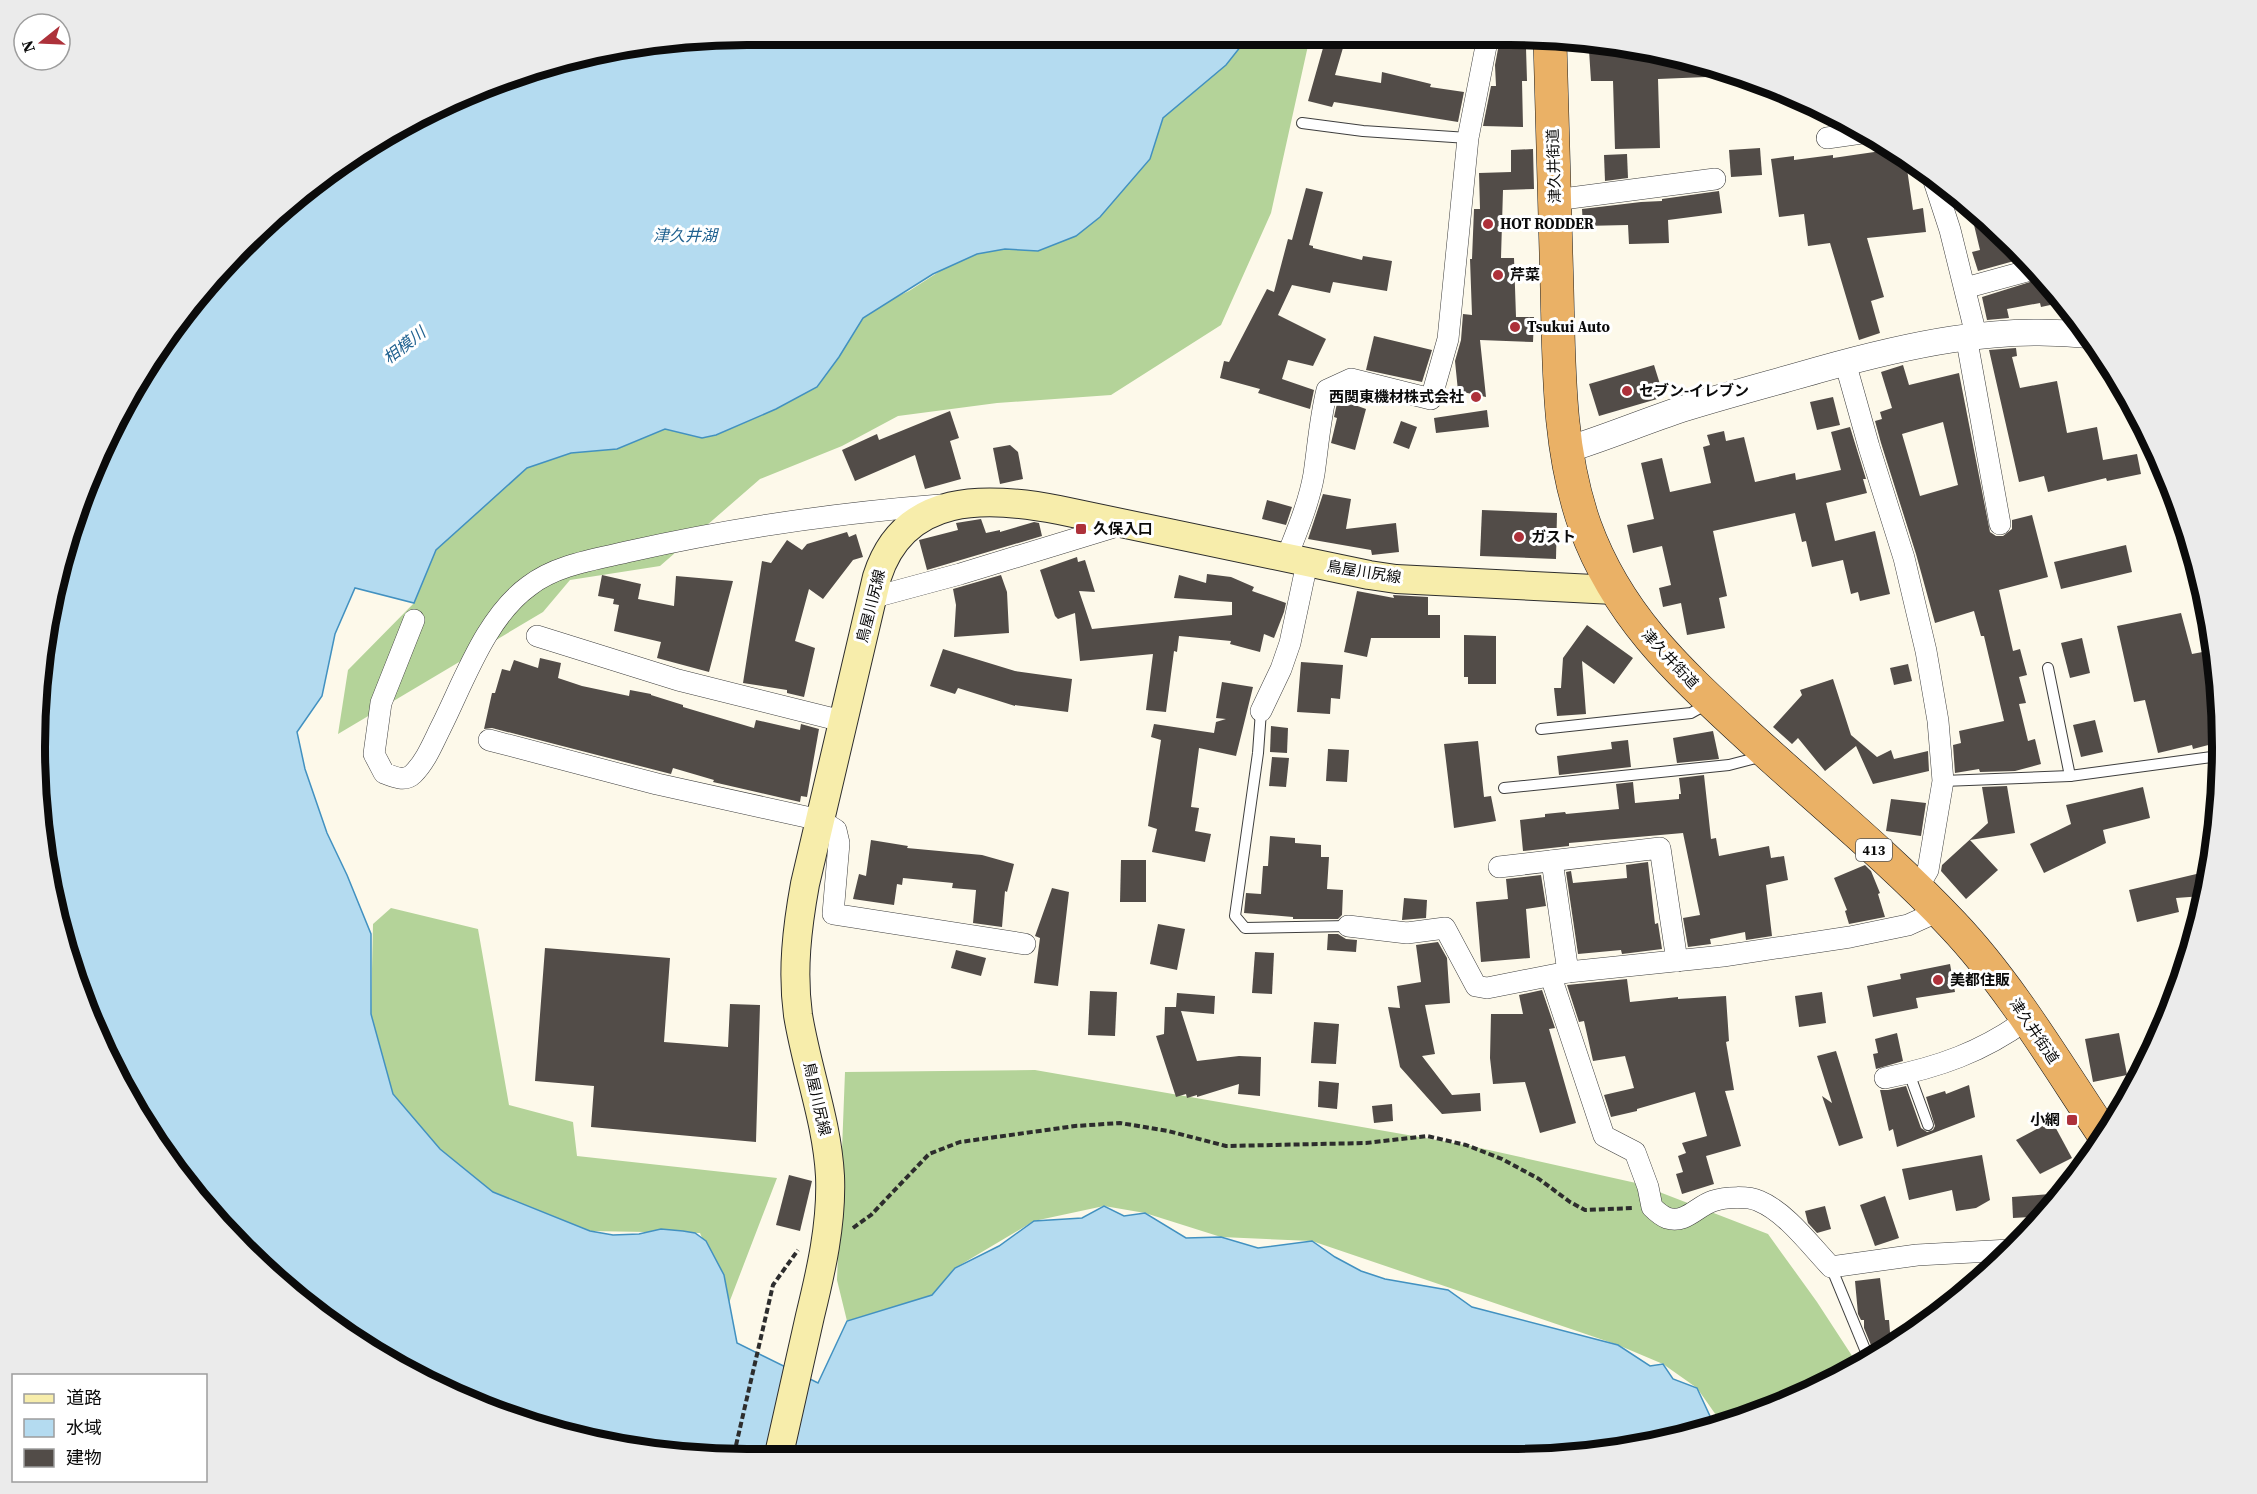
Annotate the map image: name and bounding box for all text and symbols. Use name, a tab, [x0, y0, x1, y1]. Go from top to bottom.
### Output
north arrow	[12, 12, 72, 72]
text: N	[15, 37, 40, 56]
street label: 津久井街道	[1542, 128, 1565, 204]
place label: HOT RODDER	[1500, 213, 1595, 234]
marker: HOT RODDER	[1481, 217, 1495, 231]
water label: 津久井湖	[653, 224, 720, 246]
place label: 芹菜	[1510, 264, 1540, 285]
marker: 芹菜	[1491, 268, 1505, 282]
place label: Tsukui Auto	[1527, 316, 1610, 337]
water label: 相模川	[378, 320, 431, 368]
marker: Tsukui Auto	[1508, 320, 1522, 334]
place label: セブン-イレブン	[1639, 380, 1749, 401]
marker: セブン-イレブン	[1620, 384, 1634, 398]
place label: 西関東機材株式会社	[1329, 386, 1464, 407]
marker: 西関東機材株式会社	[1469, 390, 1483, 404]
place label: 久保入口	[1093, 518, 1153, 539]
marker: 久保入口	[1074, 522, 1088, 536]
place label: ガスト	[1531, 526, 1576, 547]
marker: ガスト	[1512, 530, 1526, 544]
street label: 鳥屋川尻線	[1325, 555, 1403, 588]
street label: 鳥屋川尻線	[851, 567, 890, 645]
street label: 津久井街道	[1637, 624, 1704, 693]
road number: 413	[1856, 839, 1892, 861]
place label: 美都住販	[1950, 969, 2010, 990]
marker: 美都住販	[1931, 973, 1945, 987]
street label: 津久井街道	[2005, 994, 2064, 1068]
street label: 鳥屋川尻線	[799, 1060, 836, 1138]
place label: 小網	[2030, 1109, 2060, 1130]
marker: 小網	[2065, 1113, 2079, 1127]
legend	[12, 1374, 207, 1482]
text: 道路	[66, 1385, 102, 1410]
text: 水域	[66, 1415, 102, 1440]
text: 建物	[66, 1445, 102, 1470]

